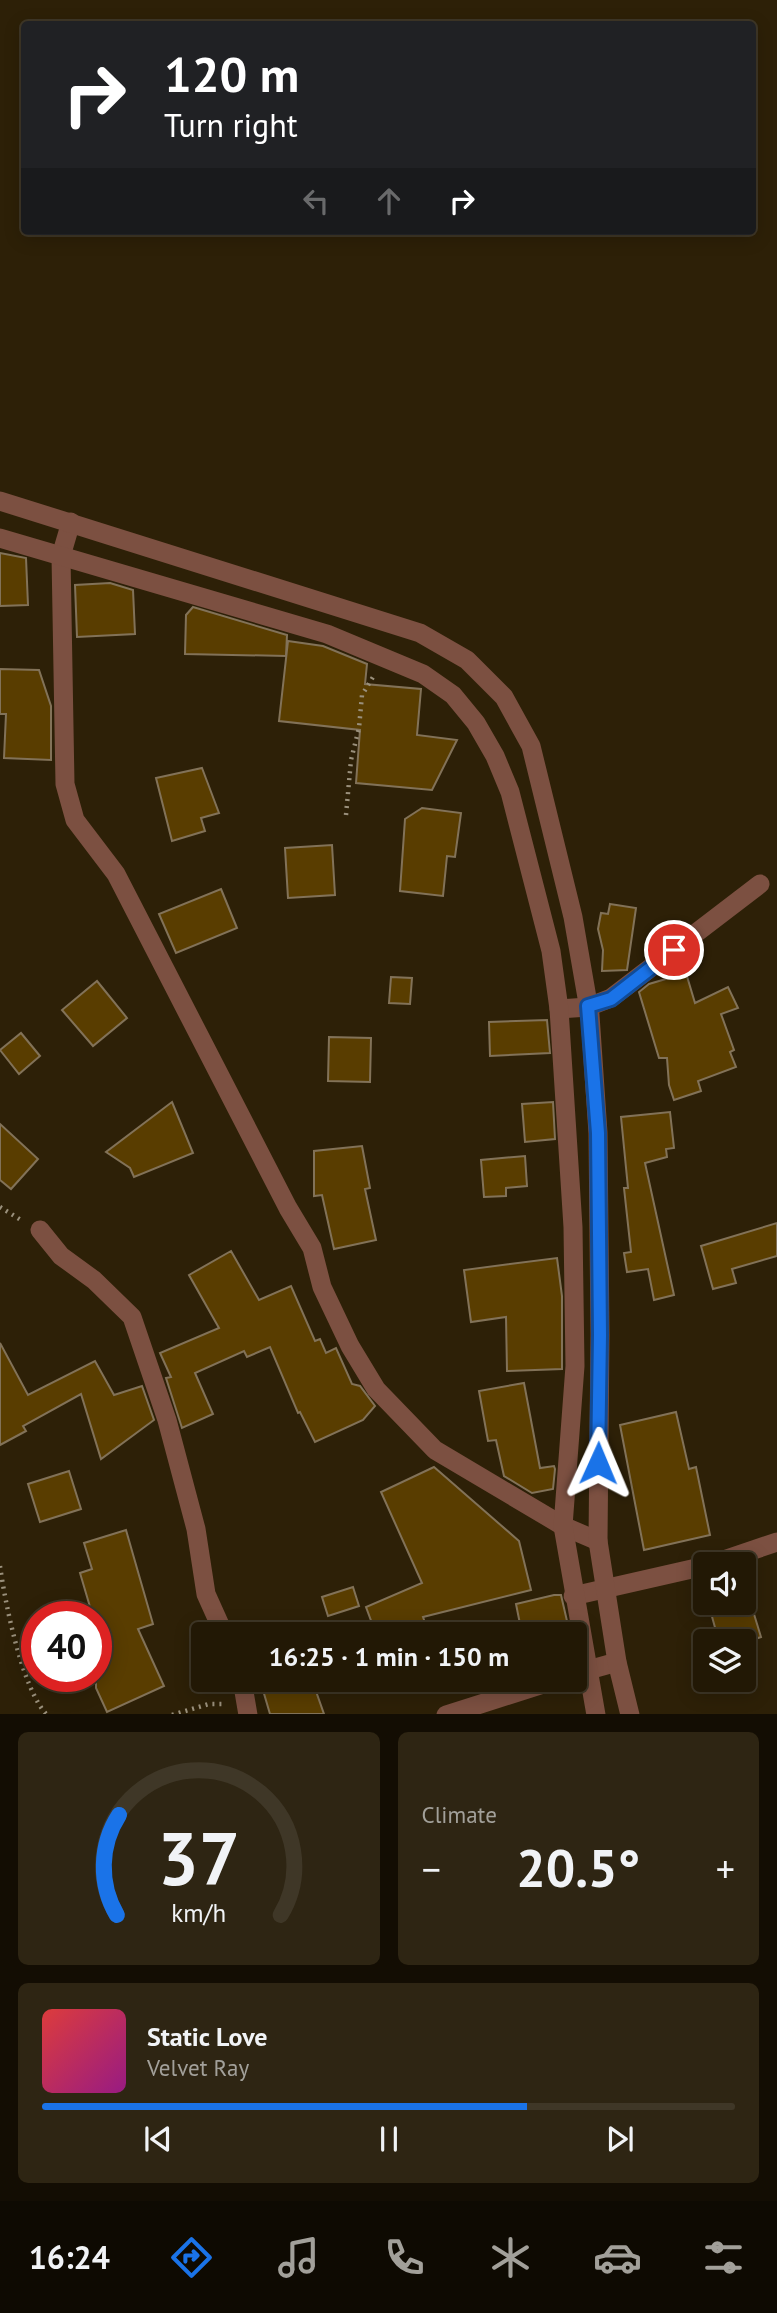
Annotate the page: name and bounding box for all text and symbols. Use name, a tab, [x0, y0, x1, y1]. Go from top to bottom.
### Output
text: 120 m	[164, 42, 299, 106]
icon: right	[49, 49, 140, 140]
text: Turn right	[164, 104, 298, 146]
icon: left	[297, 182, 335, 220]
icon: ahead	[370, 182, 408, 220]
icon: right	[443, 182, 481, 220]
pin	[644, 920, 704, 980]
icon: arrive	[655, 931, 693, 969]
position arrow	[561, 1426, 635, 1500]
map controls	[693, 1552, 756, 1692]
button: sound	[693, 1552, 756, 1615]
speed limit sign: 40	[21, 1601, 112, 1692]
button: layers	[693, 1629, 756, 1692]
text: 16:25 · 1 min · 150 m	[269, 1640, 509, 1673]
text: Climate	[422, 1800, 497, 1829]
text: 37	[157, 1811, 240, 1905]
text: 20.5°	[516, 1834, 640, 1901]
text: −	[422, 1844, 441, 1893]
text: +	[716, 1844, 735, 1893]
text: km/h	[171, 1896, 226, 1928]
text: Static Love	[147, 2020, 268, 2053]
text: Velvet Ray	[147, 2053, 249, 2082]
icon: previous	[139, 2120, 177, 2158]
icon: pause	[370, 2120, 408, 2158]
icon: next	[601, 2120, 639, 2158]
icon: directions	[167, 2233, 216, 2282]
icon: music	[274, 2233, 323, 2282]
icon: phone	[380, 2233, 429, 2282]
icon: climate	[486, 2233, 535, 2282]
icon: car	[593, 2233, 642, 2282]
icon: filters	[699, 2233, 748, 2282]
text: 16:24	[29, 2236, 110, 2278]

